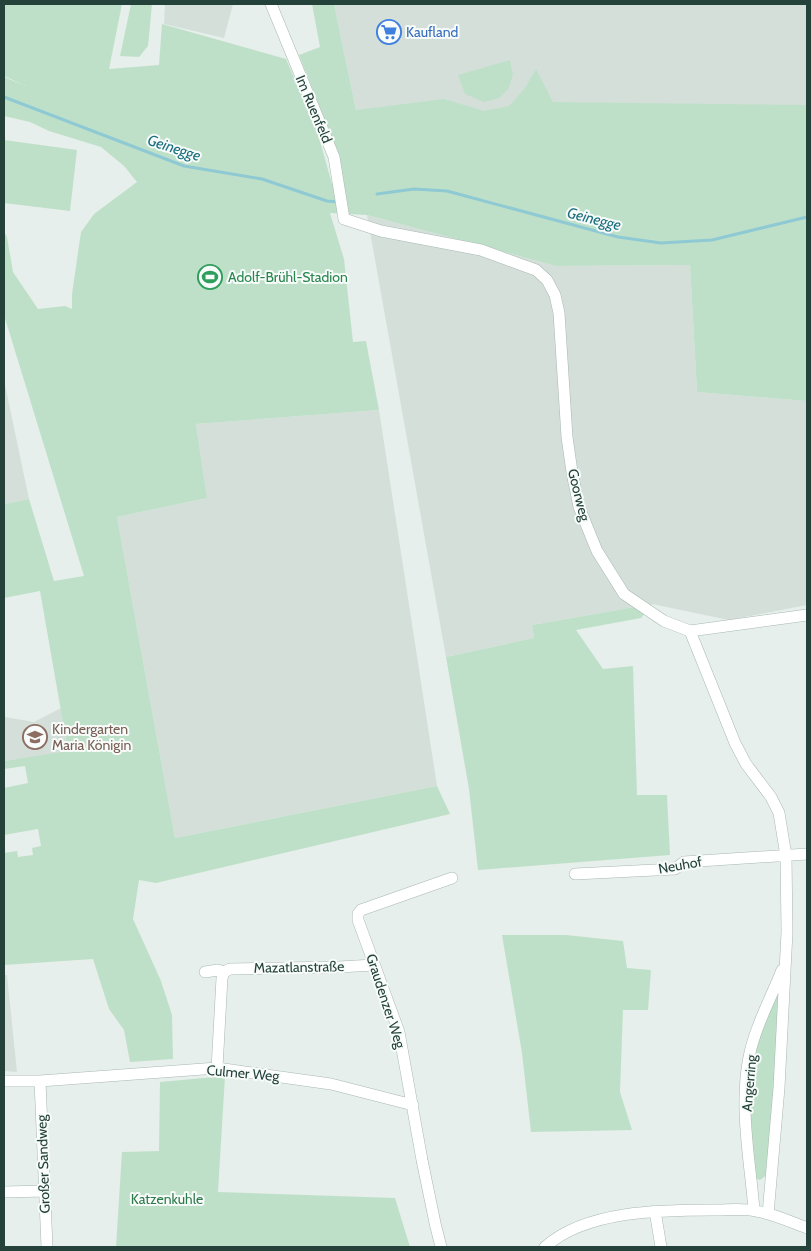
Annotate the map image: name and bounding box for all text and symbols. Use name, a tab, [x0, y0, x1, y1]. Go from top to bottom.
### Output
supermarket icon: Kaufland	[376, 19, 402, 45]
place label: Kaufland	[406, 23, 458, 41]
street label: Im Ruenfeld	[292, 72, 336, 146]
water label: Geinegge	[145, 131, 203, 165]
water label: Geinegge	[565, 204, 623, 234]
sports icon: Adolf-Brühl-Stadion	[197, 264, 223, 290]
place label: Adolf-Brühl-Stadion	[228, 268, 348, 286]
street label: Goorweg	[564, 467, 594, 524]
place label: Kindergarten Maria Königin	[52, 720, 131, 754]
school or university icon: Kindergarten Maria Königin	[22, 724, 48, 750]
street label: Neuhof	[657, 852, 704, 878]
street label: Graudenzer Weg	[362, 951, 410, 1052]
street label: Mazatlanstraße	[254, 957, 344, 977]
street label: Angerring	[738, 1053, 761, 1112]
street label: Culmer Weg	[206, 1061, 281, 1085]
street label: Großer Sandweg	[32, 1113, 54, 1214]
park label: Katzenkuhle	[131, 1190, 203, 1208]

